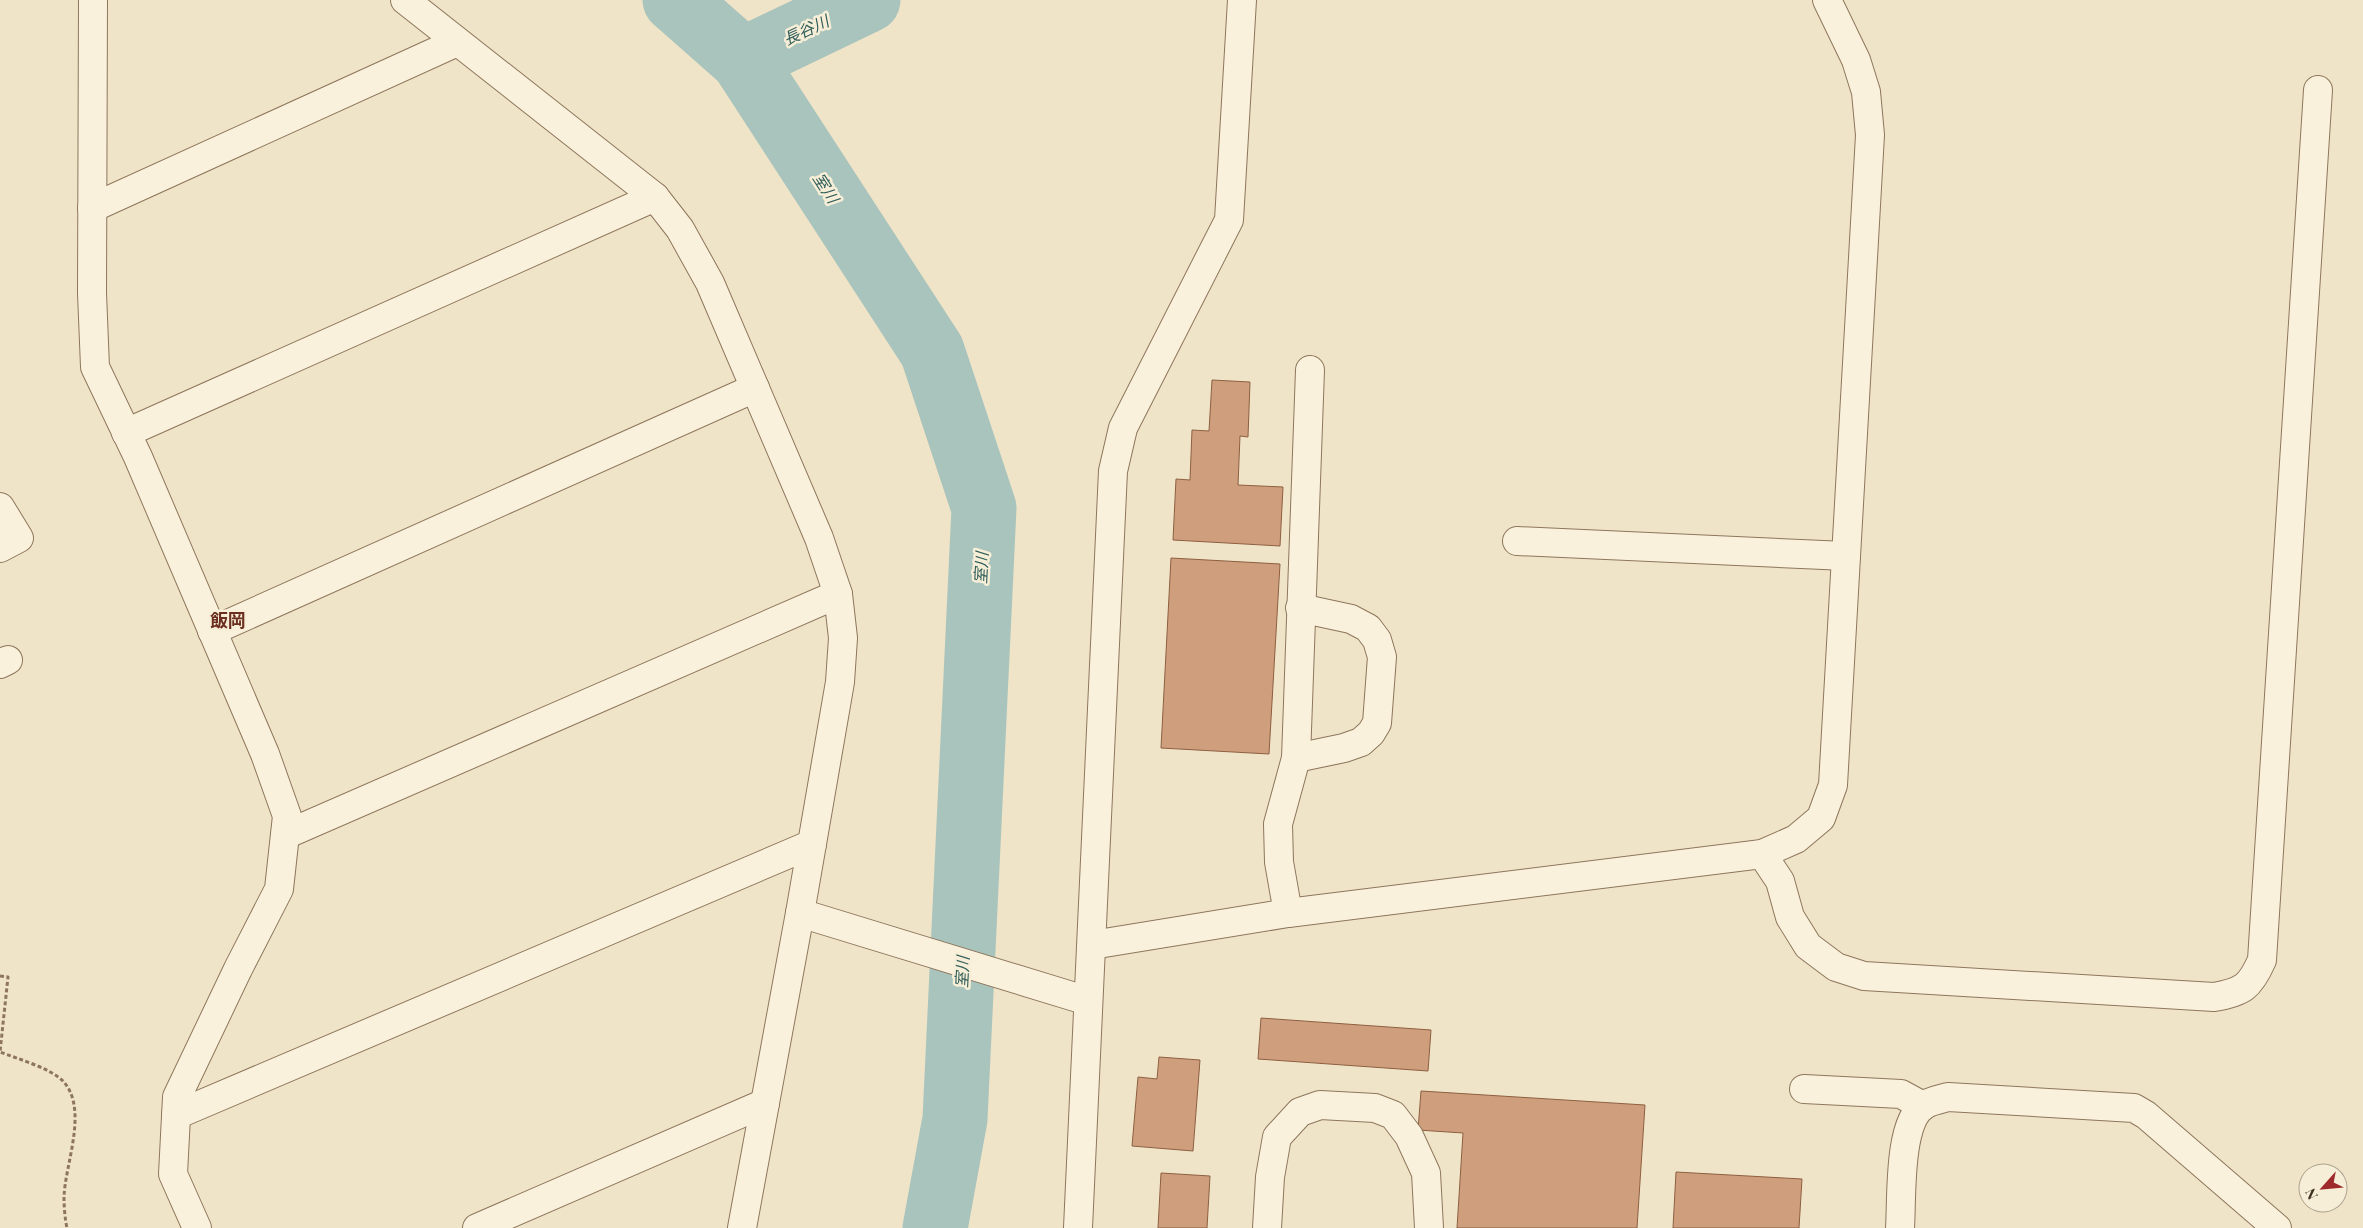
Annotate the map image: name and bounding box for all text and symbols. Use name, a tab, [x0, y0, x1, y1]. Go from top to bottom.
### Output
water label: 長谷川	[780, 9, 834, 49]
water label: 室川	[809, 169, 845, 209]
water label: 室川	[969, 549, 992, 585]
district label: 飯岡	[210, 608, 246, 632]
water label: 室川	[950, 953, 973, 989]
north arrow	[2298, 1163, 2348, 1213]
text: N	[2300, 1185, 2322, 1203]

